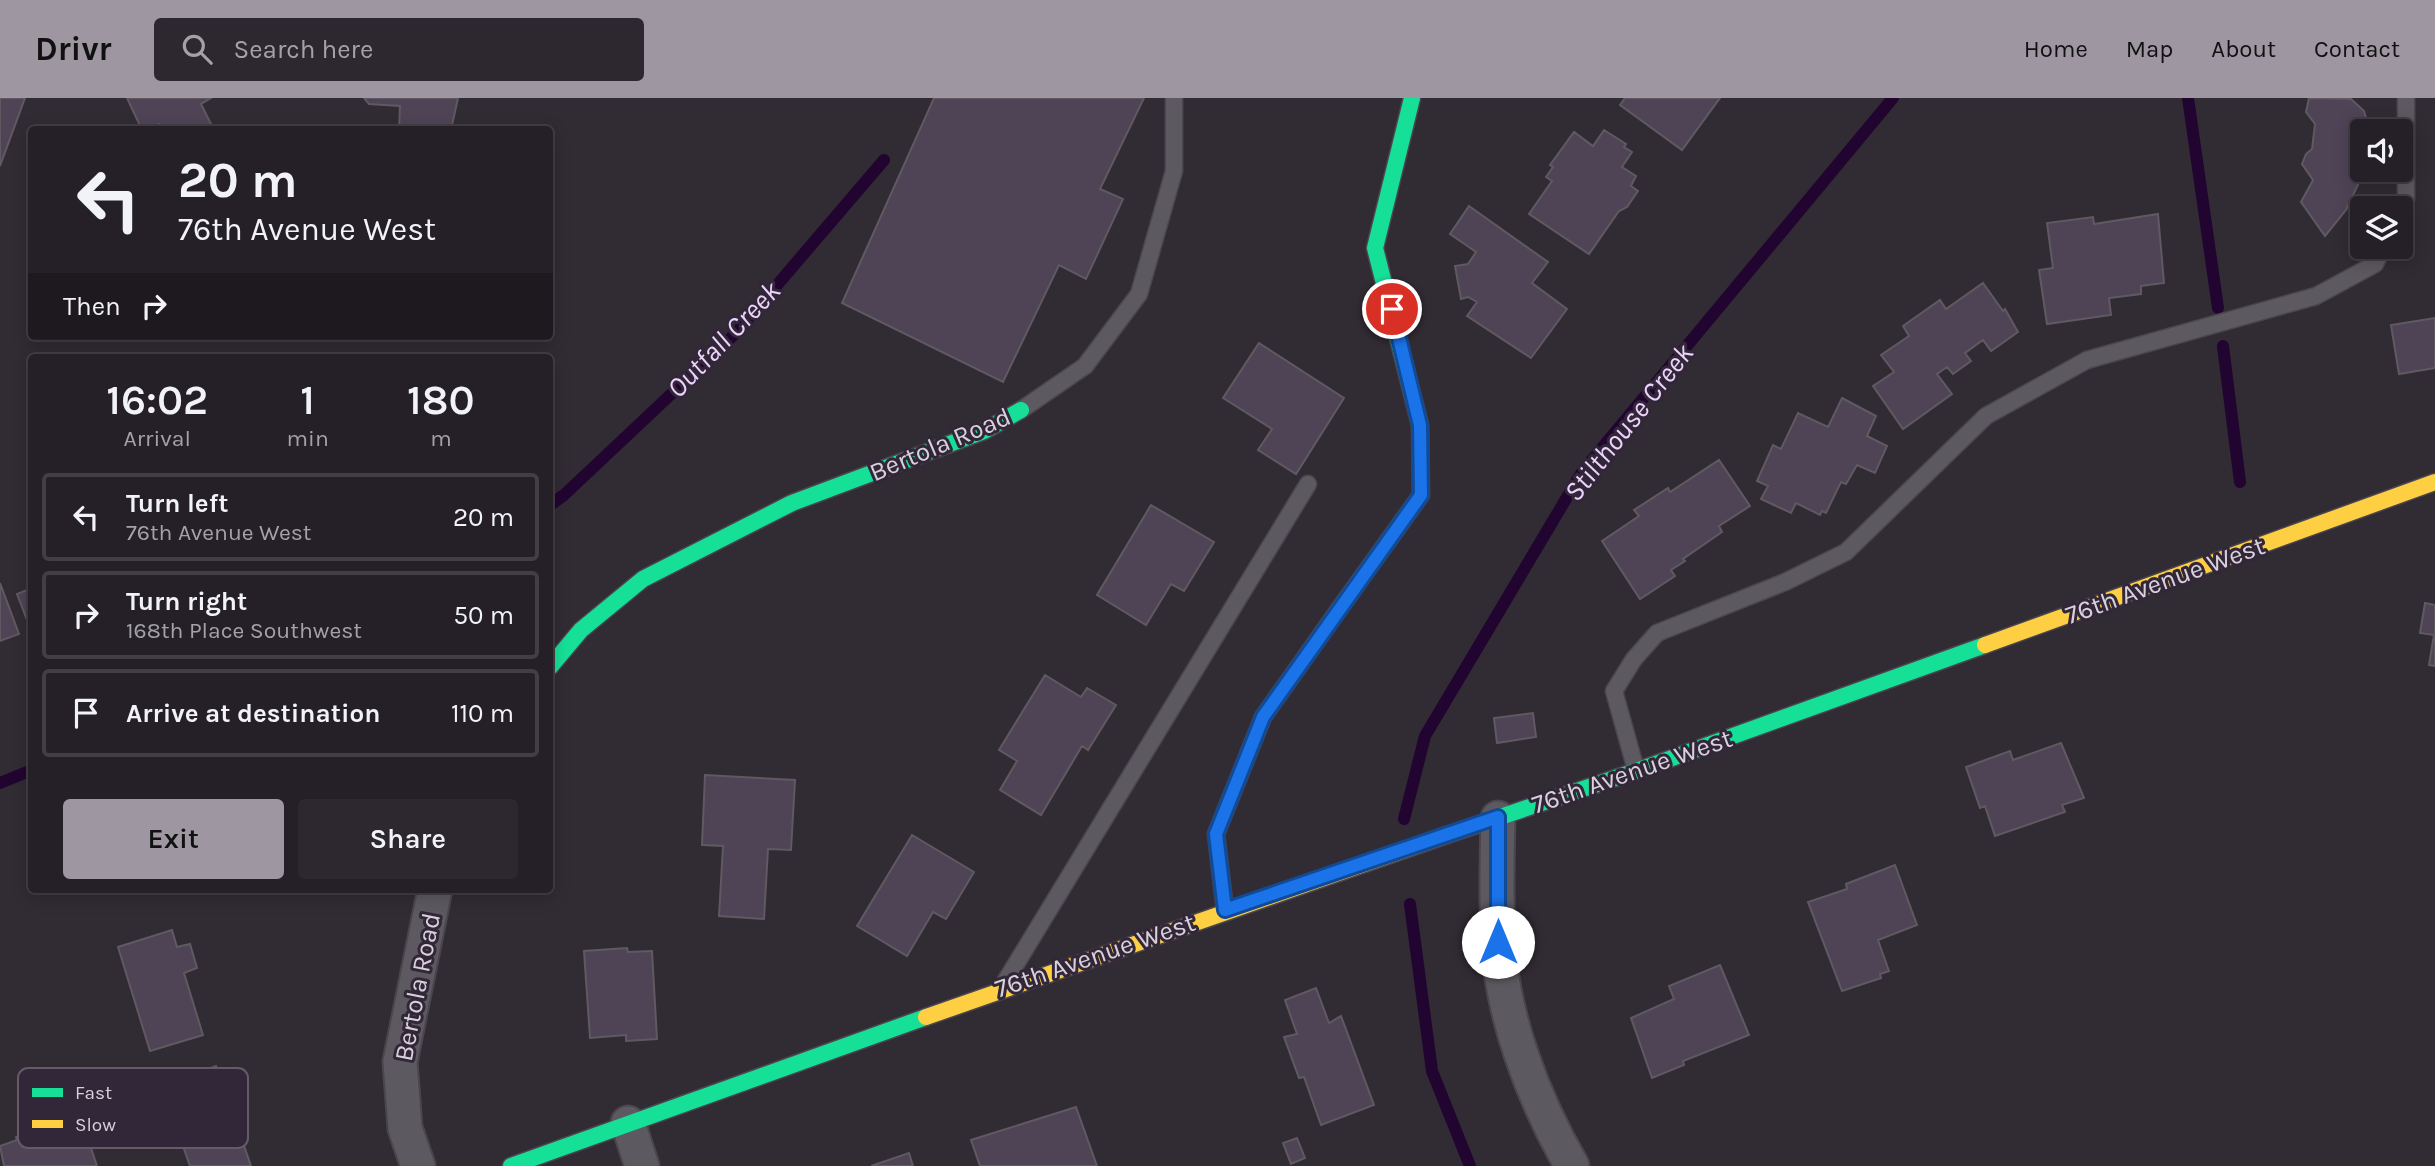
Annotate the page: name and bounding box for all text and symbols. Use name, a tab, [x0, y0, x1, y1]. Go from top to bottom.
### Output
search box	[154, 18, 644, 81]
text: Drivr	[35, 30, 112, 68]
icon: search	[178, 30, 216, 68]
text: Search here	[234, 34, 373, 65]
text: Home	[2024, 35, 2088, 63]
text: Map	[2126, 35, 2173, 63]
text: About	[2211, 35, 2276, 63]
text: Contact	[2314, 35, 2400, 63]
map controls	[2350, 119, 2413, 259]
button: sound	[2350, 119, 2413, 182]
text: 20 m	[178, 152, 298, 209]
icon: left	[63, 154, 154, 245]
button: layers	[2350, 196, 2413, 259]
text: 76th Avenue West	[178, 211, 436, 248]
water label: Outfall Creek	[660, 274, 788, 404]
pin	[1362, 279, 1422, 339]
icon: right	[135, 287, 173, 325]
icon: arrive	[1373, 290, 1411, 328]
text: Then	[63, 291, 121, 322]
water label: Stilthouse Creek	[1557, 337, 1700, 507]
text: 16:02	[106, 375, 208, 425]
text: 1	[300, 375, 315, 425]
text: 180	[407, 375, 475, 425]
street label: Bertola Road	[865, 401, 1016, 488]
text: Arrival	[124, 425, 191, 452]
text: min	[287, 425, 329, 452]
text: m	[430, 425, 452, 452]
text: Turn left	[126, 488, 228, 519]
icon: left	[67, 498, 105, 536]
text: 20 m	[453, 502, 514, 533]
text: 76th Avenue West	[126, 519, 311, 546]
street label: 76th Avenue West	[2061, 530, 2269, 631]
text: Turn right	[126, 586, 247, 617]
icon: right	[67, 596, 105, 634]
text: 50 m	[453, 600, 514, 631]
text: 168th Place Southwest	[126, 617, 362, 644]
icon: arrive	[67, 694, 105, 732]
text: Arrive at destination	[126, 698, 380, 729]
text: 110 m	[451, 698, 514, 729]
street label: 76th Avenue West	[1528, 723, 1737, 820]
button: Exit	[63, 799, 284, 879]
button: Share	[298, 799, 518, 879]
position arrow	[1461, 905, 1535, 979]
street label: 76th Avenue West	[991, 907, 1200, 1004]
street label: Bertola Road	[388, 910, 447, 1064]
legend	[18, 1068, 248, 1148]
text: Fast	[75, 1082, 112, 1104]
text: Slow	[75, 1114, 116, 1136]

